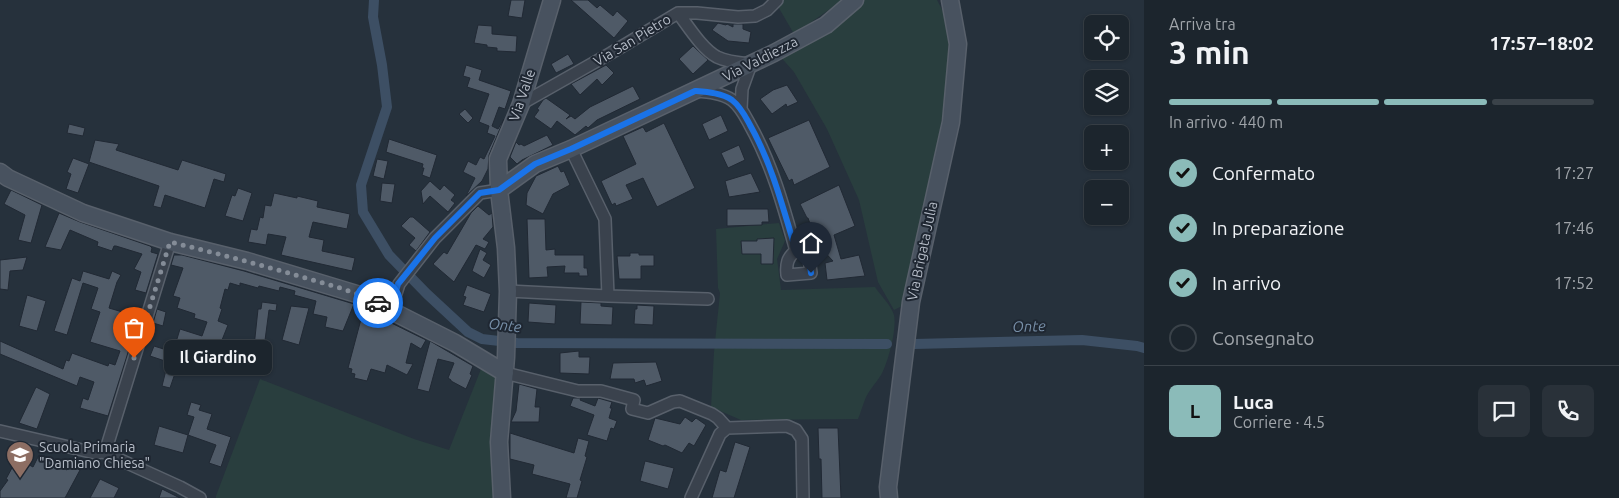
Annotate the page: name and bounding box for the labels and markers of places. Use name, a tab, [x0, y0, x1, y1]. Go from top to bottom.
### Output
pin	[790, 222, 832, 273]
pin	[113, 307, 155, 358]
callout: Il Giardino	[164, 340, 272, 376]
place label: Scuola Primaria "Damiano Chiesa"	[39, 439, 150, 471]
school or university icon: Scuola Primaria "Damiano Chiesa"	[5, 440, 35, 479]

